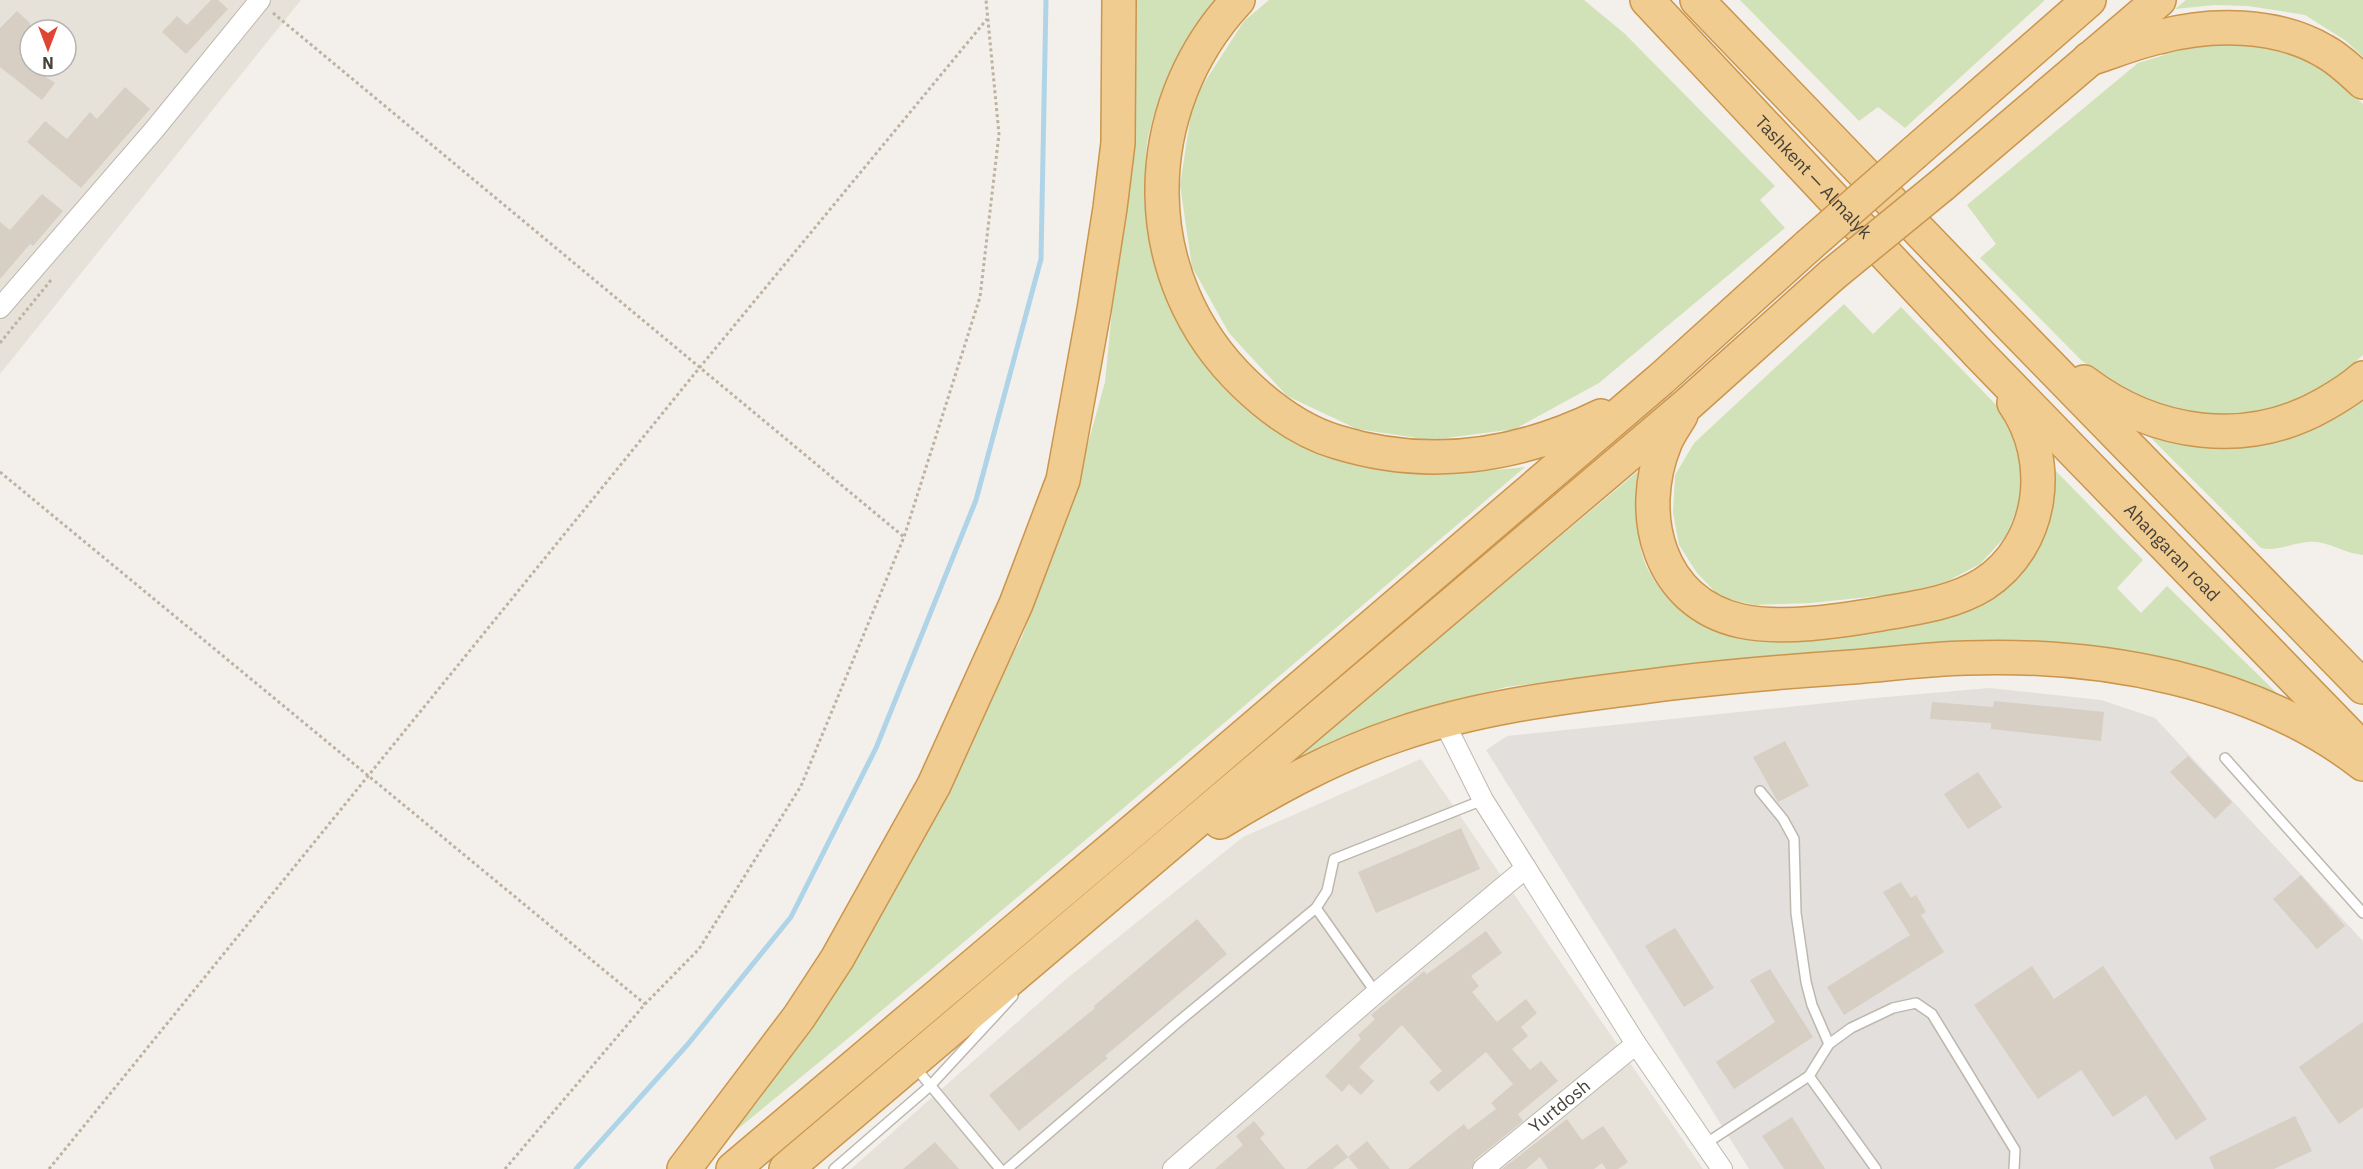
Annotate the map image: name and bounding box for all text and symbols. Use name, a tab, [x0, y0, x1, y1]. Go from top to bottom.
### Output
north arrow	[18, 18, 78, 78]
text: N	[42, 53, 54, 73]
street label: Tashkent — Almalyk	[1750, 110, 1877, 244]
street label: Ahangaran road	[2119, 498, 2225, 606]
street label: Yurtdosh	[1524, 1074, 1595, 1138]

